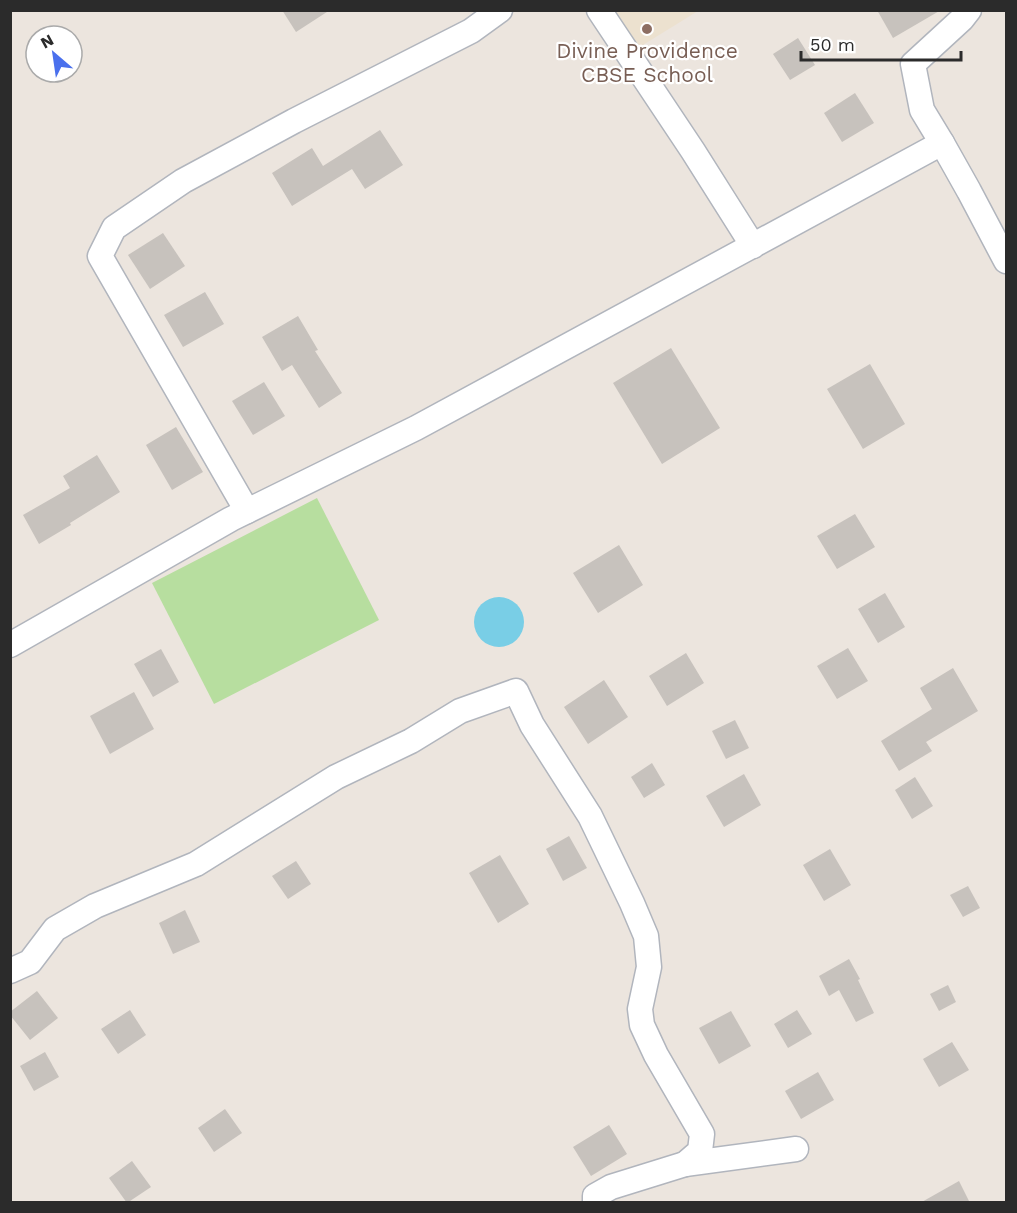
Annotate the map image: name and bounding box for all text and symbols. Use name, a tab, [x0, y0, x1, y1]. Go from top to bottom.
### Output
marker: Divine Providence CBSE School	[640, 22, 654, 36]
north arrow	[24, 24, 84, 84]
scale bar	[801, 24, 962, 62]
text: N	[37, 30, 57, 53]
text: 50 m	[810, 34, 855, 55]
place label: Divine Providence CBSE School	[556, 38, 738, 87]

